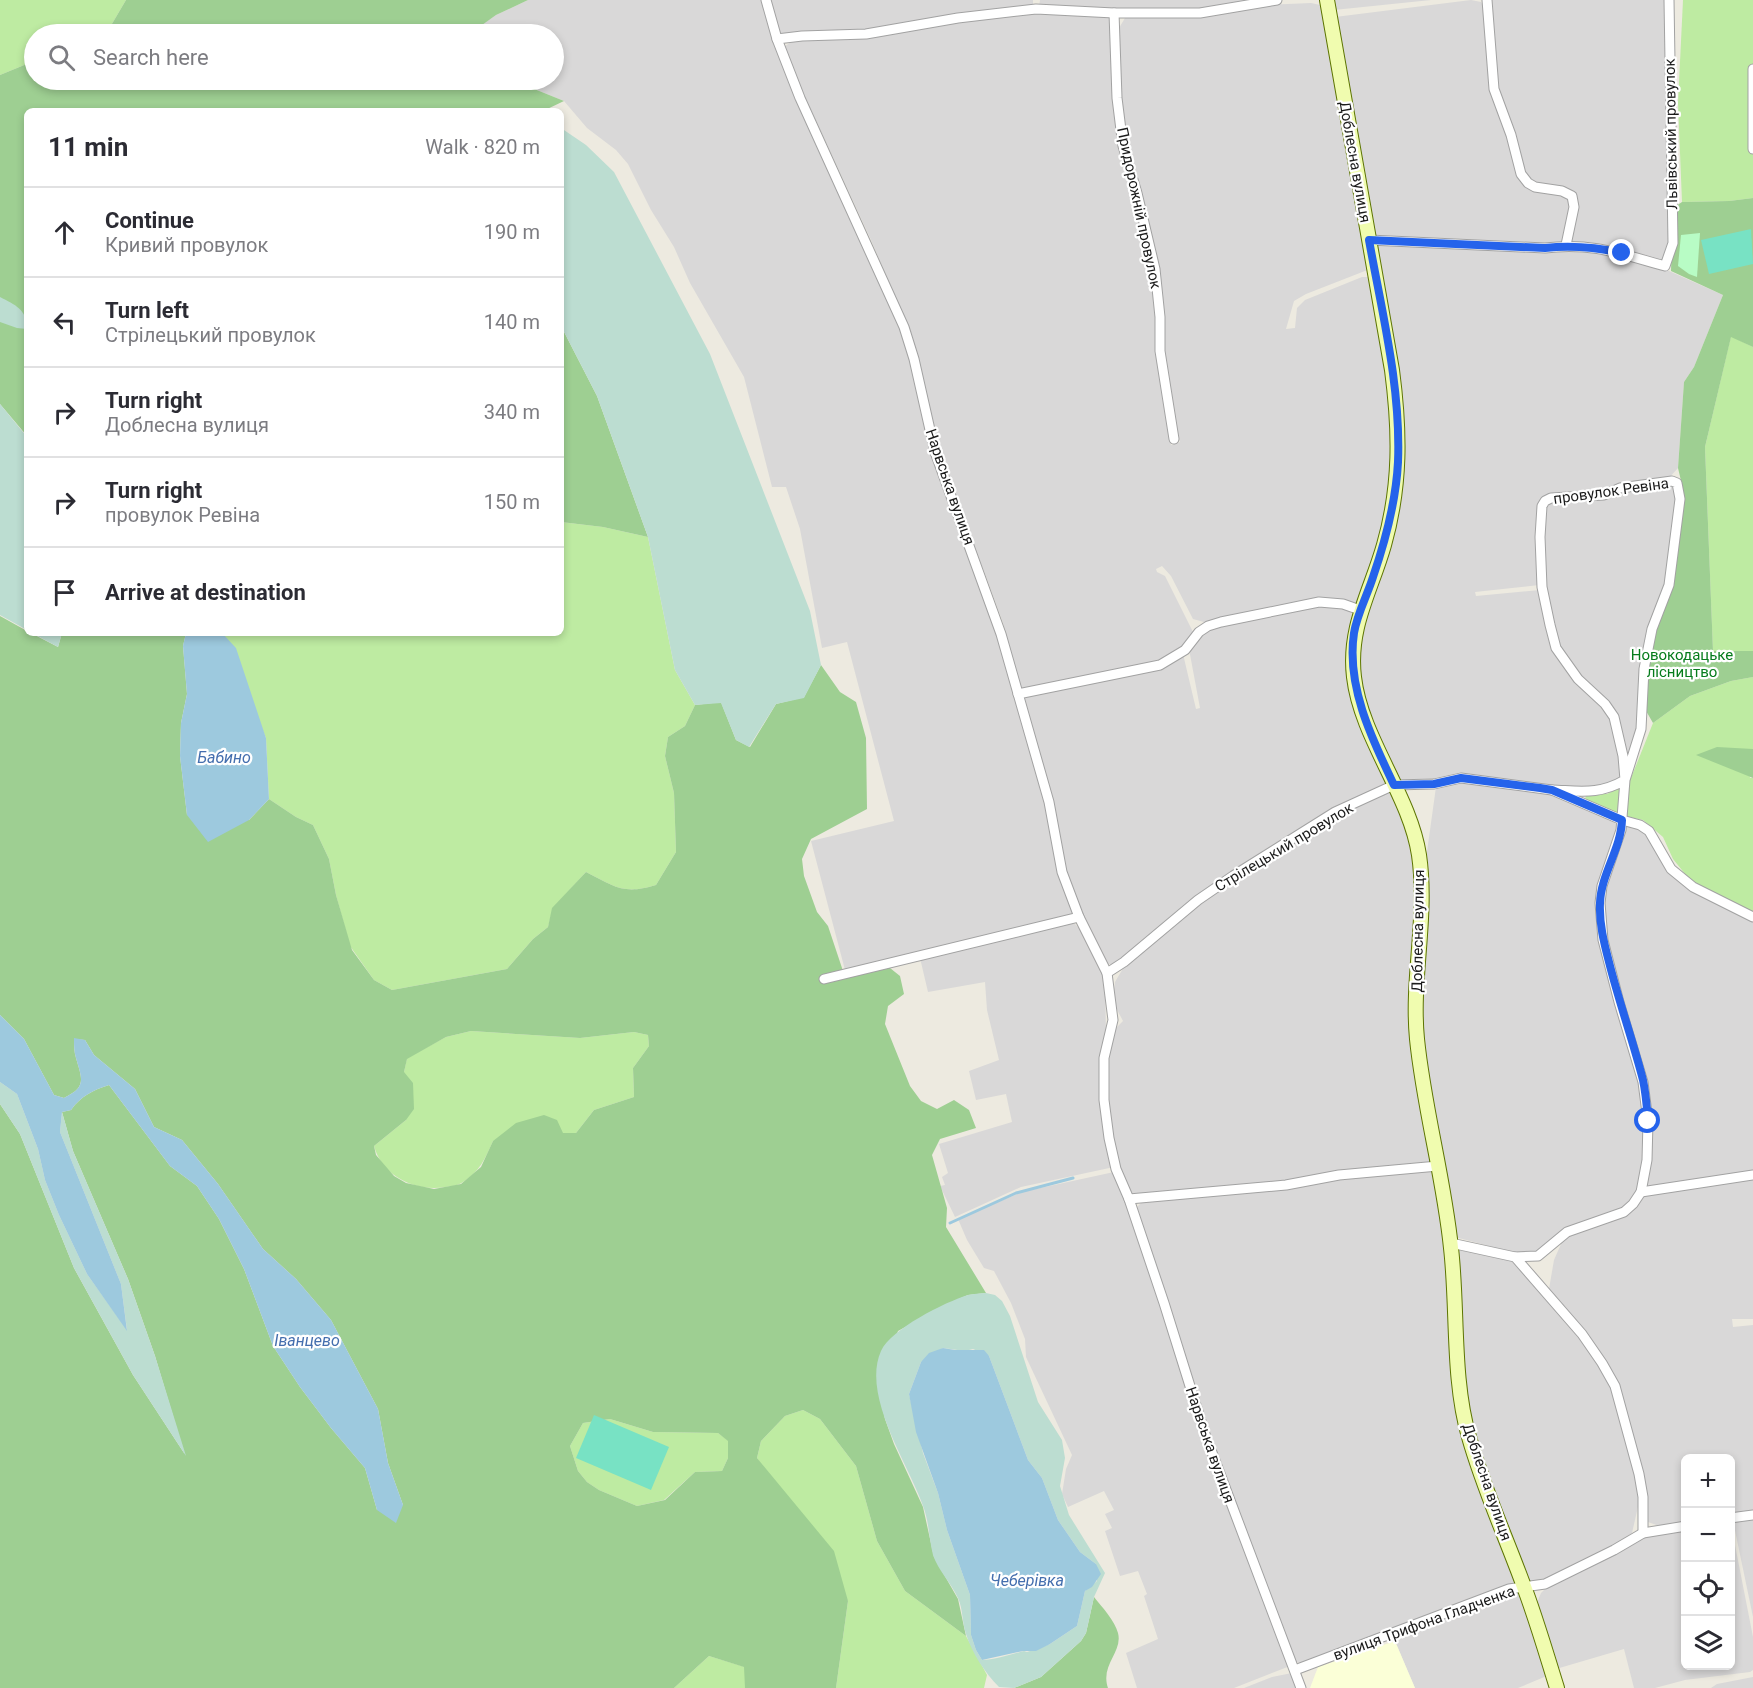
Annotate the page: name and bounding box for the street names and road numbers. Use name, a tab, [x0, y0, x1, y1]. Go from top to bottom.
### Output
street label: Львівський провулок	[1661, 58, 1681, 210]
street label: Доблесна вулиця	[1335, 100, 1375, 224]
street label: Придорожній провулок	[1113, 126, 1165, 290]
street label: Нарвська вулиця	[922, 427, 978, 547]
street label: провулок Ревіна	[1552, 474, 1670, 508]
street label: Стрілецький провулок	[1212, 799, 1356, 895]
street label: Доблесна вулиця	[1408, 869, 1428, 993]
street label: Нарвська вулиця	[1182, 1385, 1238, 1505]
street label: Доблесна вулиця	[1458, 1421, 1516, 1543]
street label: вулиця Трифона Гладченка	[1331, 1582, 1517, 1664]

